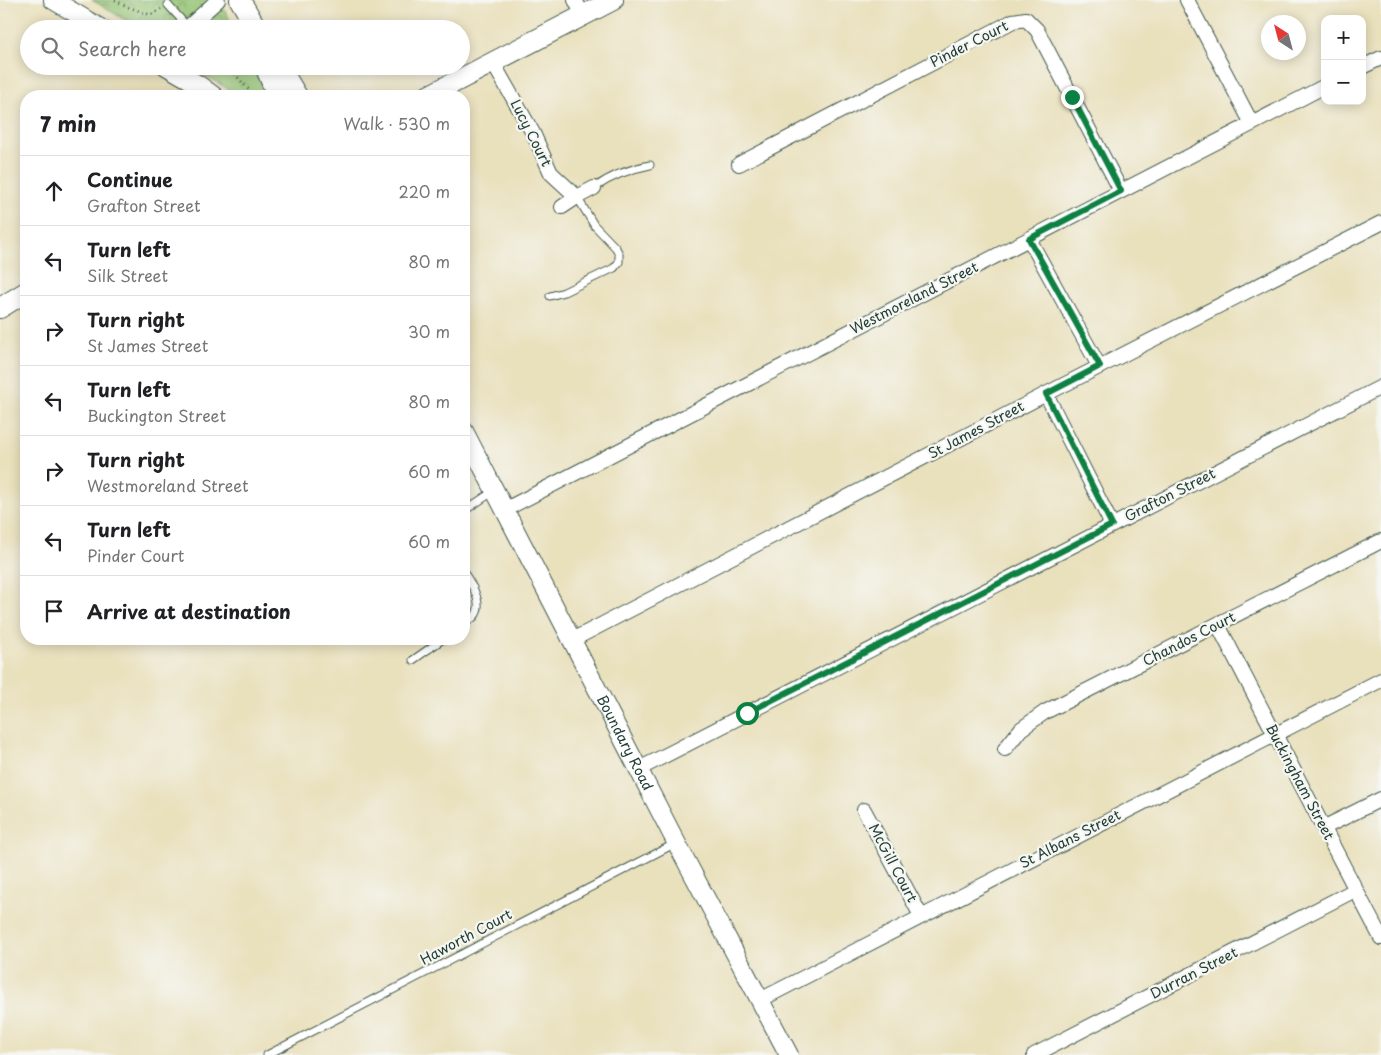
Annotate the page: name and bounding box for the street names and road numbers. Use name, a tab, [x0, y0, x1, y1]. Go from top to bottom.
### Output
street label: Pinder Court	[926, 15, 1012, 72]
street label: Lucy Court	[506, 95, 557, 170]
street label: Westmoreland Street	[846, 256, 982, 339]
street label: St James Street	[924, 395, 1028, 464]
street label: Grafton Street	[1121, 462, 1219, 526]
street label: Chandos Court	[1139, 606, 1239, 671]
street label: Boundary Road	[592, 691, 659, 794]
street label: Buckingham Street	[1261, 720, 1340, 844]
street label: St Albans Street	[1015, 804, 1124, 873]
street label: McGill Court	[864, 820, 923, 906]
street label: Haworth Court	[416, 903, 516, 970]
street label: Durran Street	[1146, 941, 1241, 1004]

